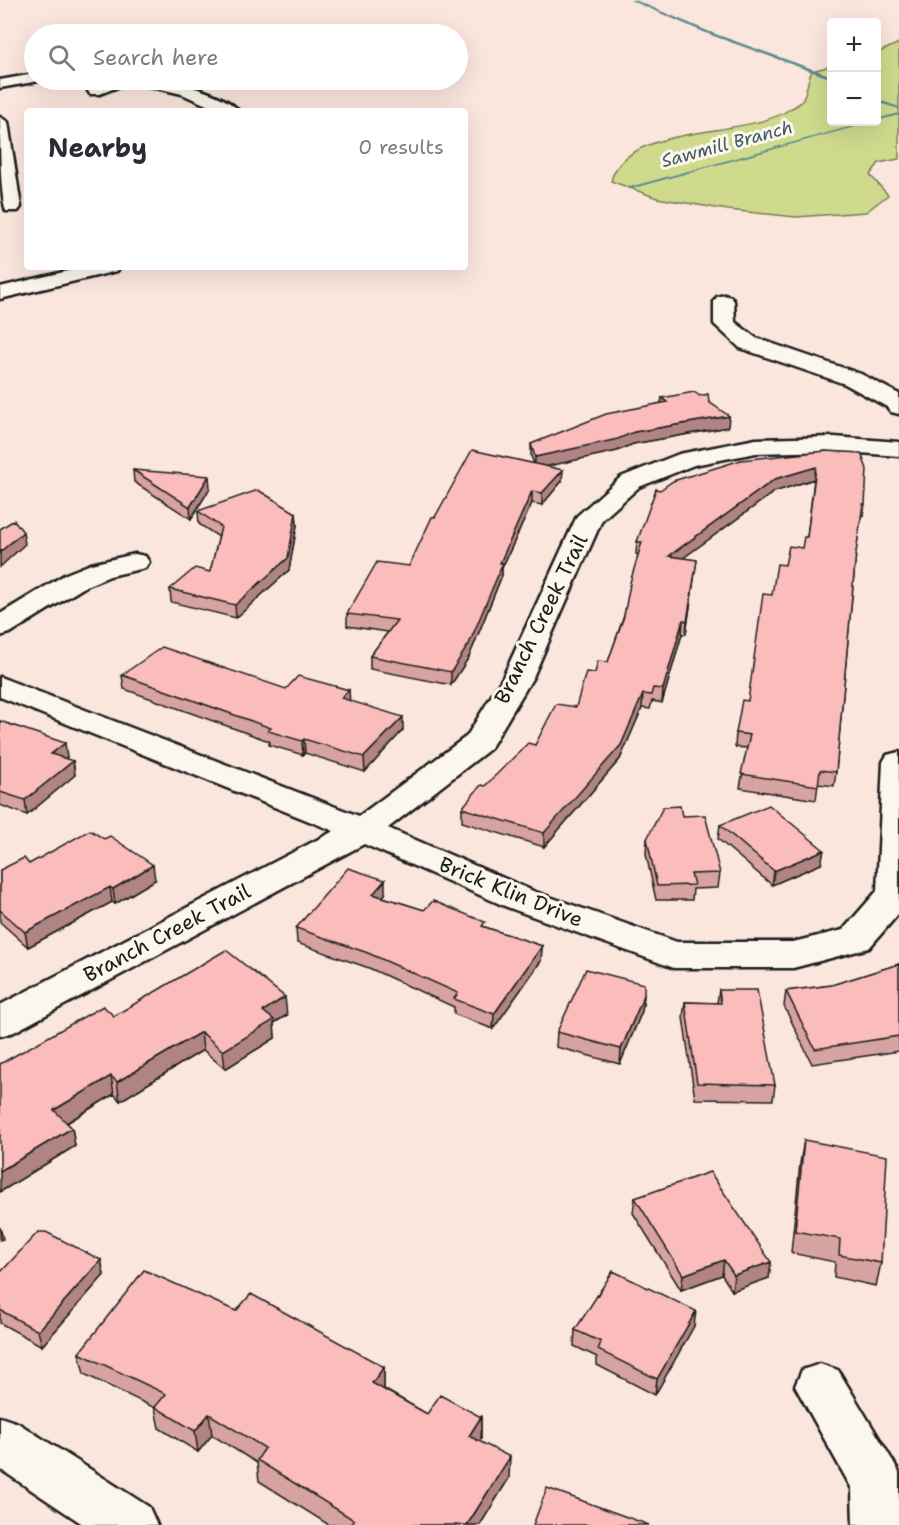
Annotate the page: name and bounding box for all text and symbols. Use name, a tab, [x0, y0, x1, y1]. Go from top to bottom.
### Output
map controls	[827, 18, 881, 126]
button: +	[827, 18, 881, 72]
search box	[24, 24, 468, 90]
icon: search	[45, 41, 78, 74]
text: Search here	[93, 43, 219, 72]
button: −	[827, 72, 881, 126]
water label: Sawmill Branch	[659, 115, 795, 173]
text: Nearby	[48, 130, 147, 165]
text: 0 results	[358, 134, 444, 160]
street label: Branch Creek Trail	[488, 529, 595, 708]
street label: Brick Klin Drive	[435, 850, 587, 934]
street label: Branch Creek Trail	[79, 877, 256, 989]

